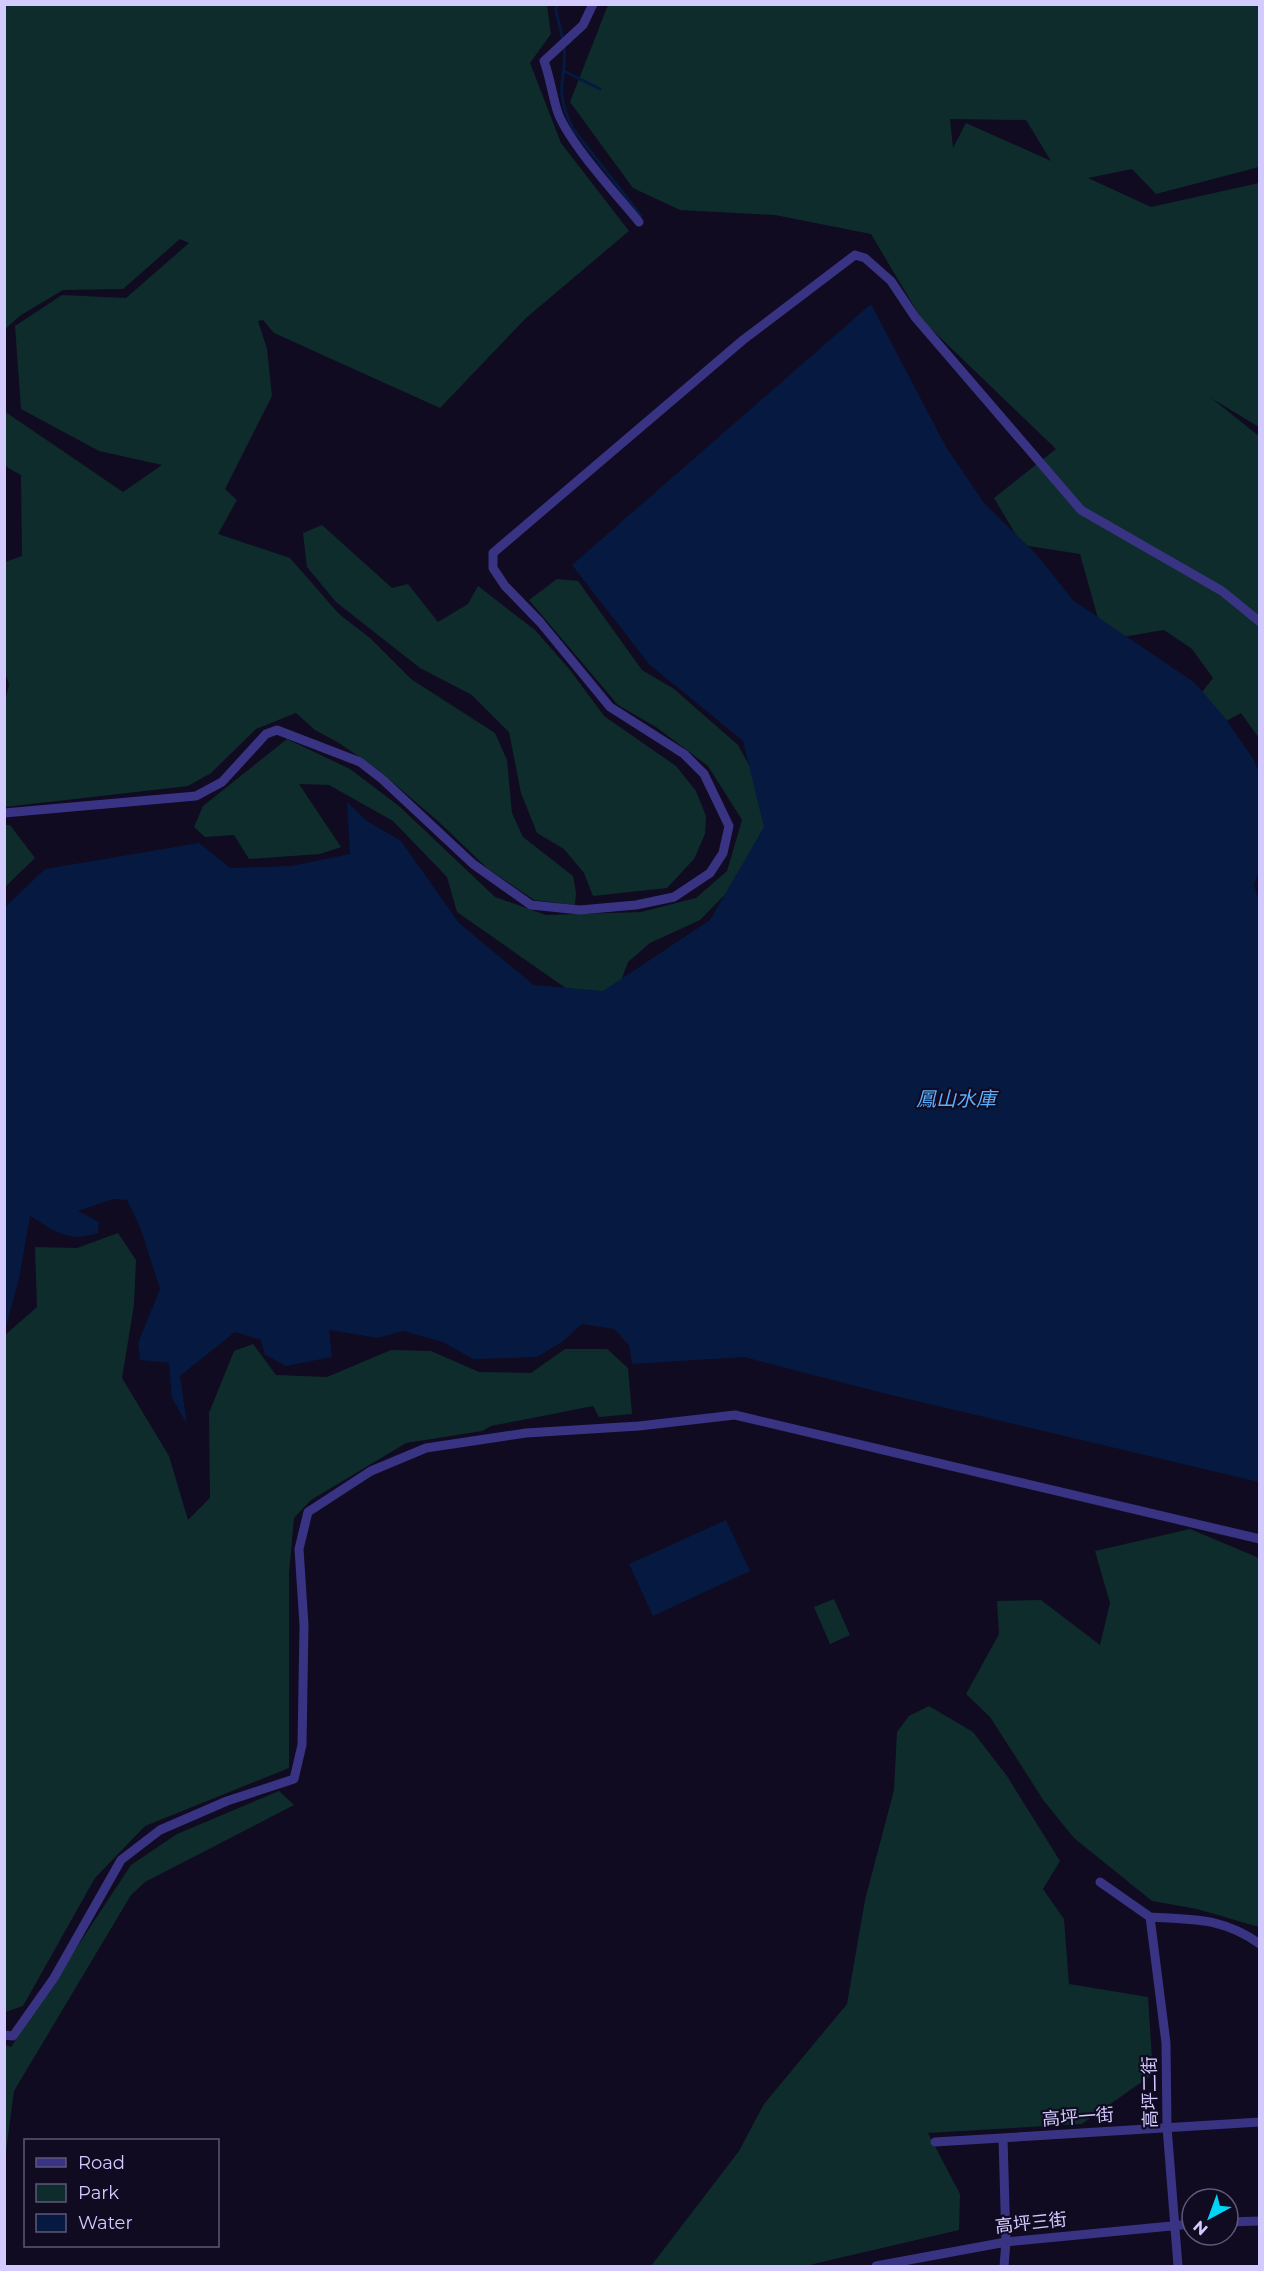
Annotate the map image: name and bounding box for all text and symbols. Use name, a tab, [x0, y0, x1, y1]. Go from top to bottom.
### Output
water label: 鳳山水庫	[916, 1087, 999, 1111]
street label: 高坪二街	[1138, 2056, 1162, 2128]
street label: 高坪一街	[1041, 2104, 1115, 2130]
legend	[24, 2139, 219, 2247]
text: Road	[78, 2152, 125, 2174]
text: Park	[78, 2182, 119, 2204]
north arrow	[1180, 2187, 1240, 2247]
street label: 高坪三街	[994, 2208, 1068, 2238]
text: Water	[78, 2212, 133, 2234]
text: N	[1189, 2217, 1212, 2239]

